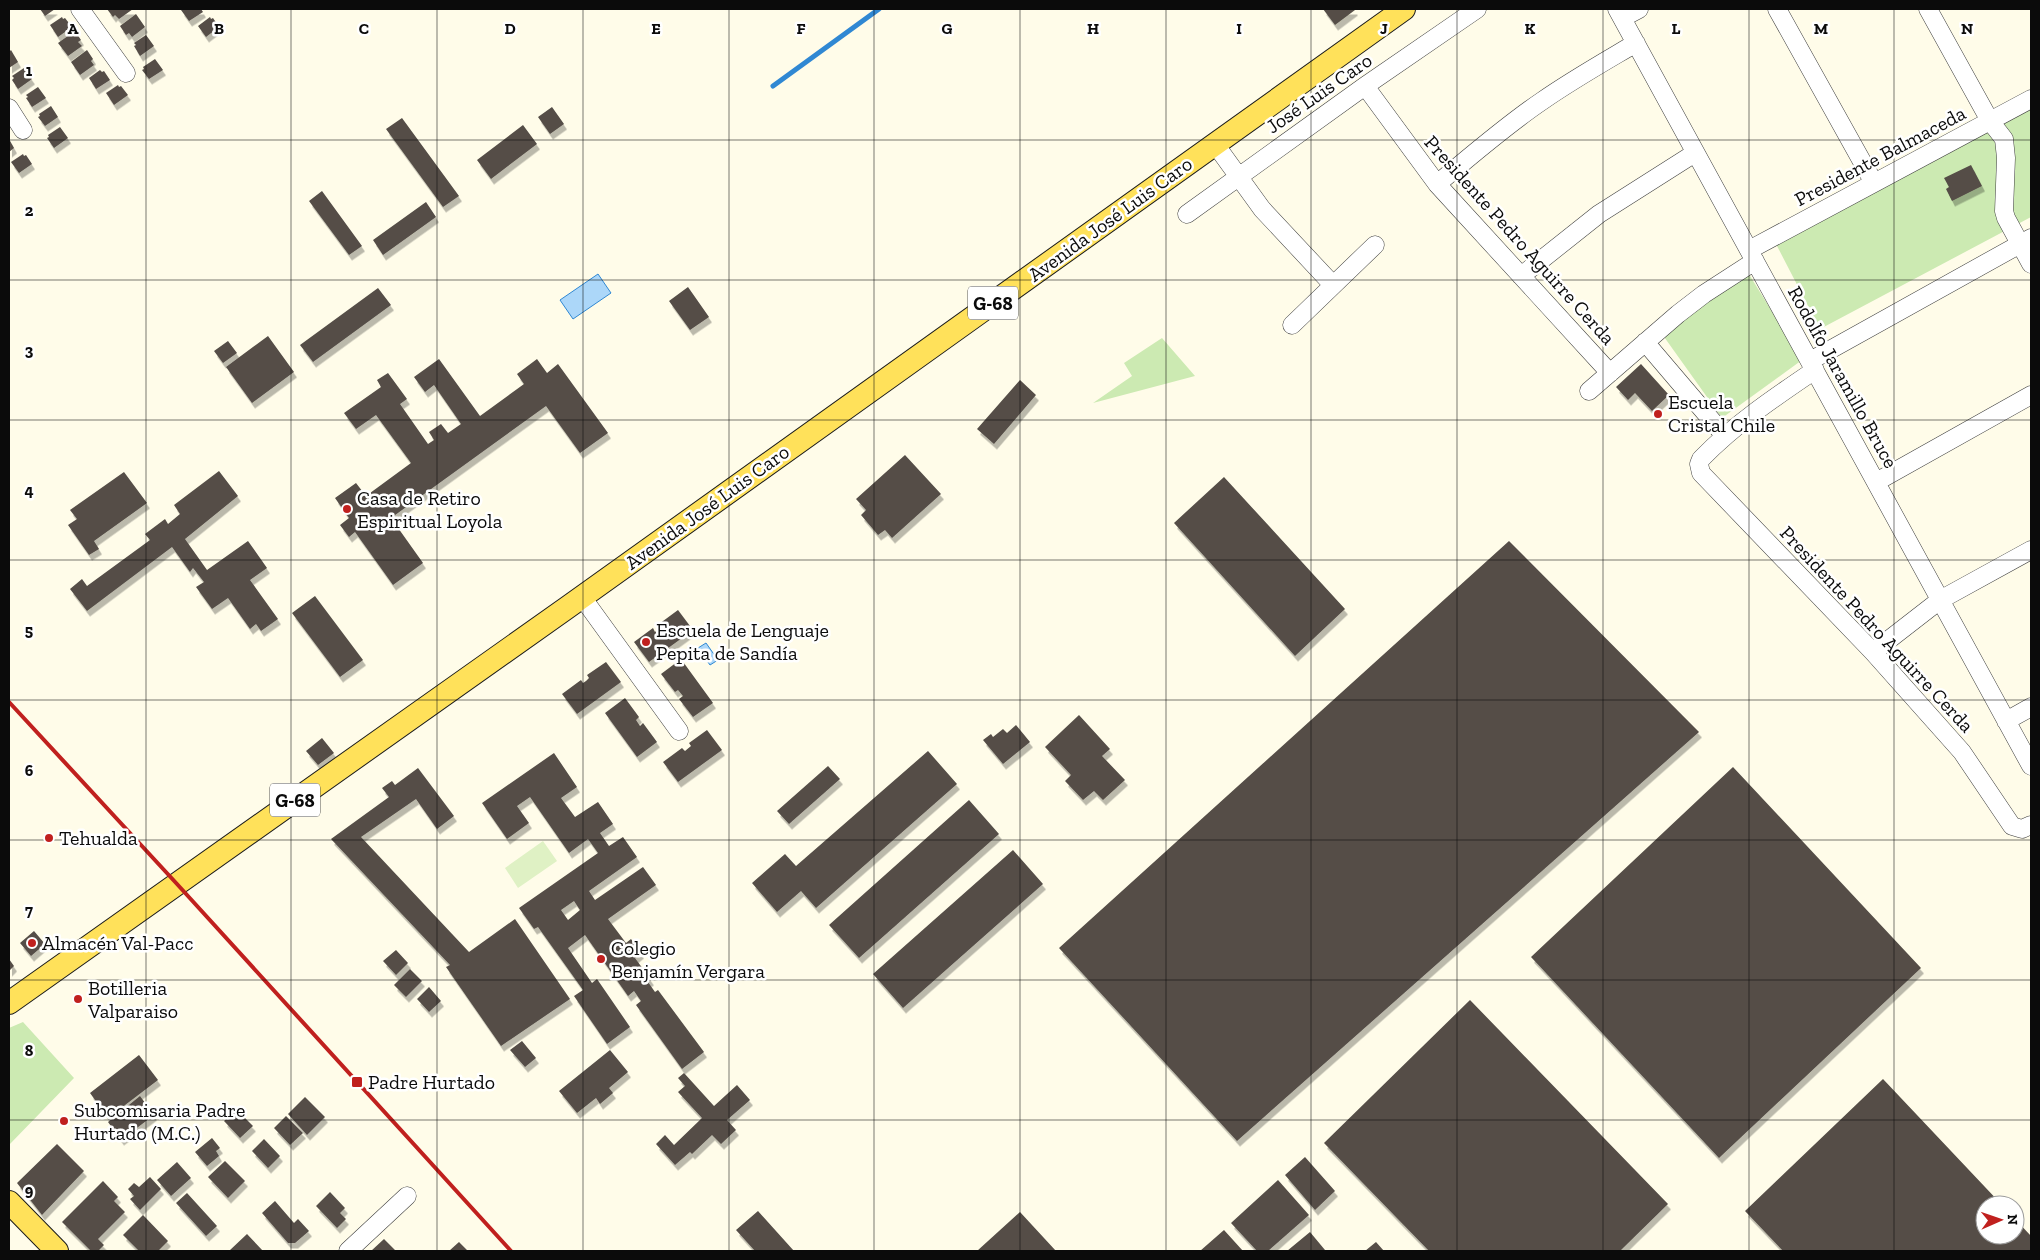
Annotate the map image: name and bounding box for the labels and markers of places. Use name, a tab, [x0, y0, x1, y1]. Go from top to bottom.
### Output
place label: Escuela Cristal Chile	[1668, 390, 1775, 437]
marker: Escuela Cristal Chile	[1652, 408, 1664, 420]
place label: Casa de Retiro Espiritual Loyola	[357, 486, 503, 533]
marker: Casa de Retiro Espiritual Loyola	[341, 503, 353, 515]
place label: Escuela de Lenguaje Pepita de Sandía	[656, 618, 829, 665]
marker: Escuela de Lenguaje Pepita de Sandía	[640, 636, 652, 648]
place label: Tehualda	[59, 826, 138, 850]
marker: Tehualda	[43, 832, 55, 844]
place label: Almacén Val-Pacc	[42, 931, 194, 955]
place label: Colegio Benjamín Vergara	[611, 936, 765, 983]
marker: Almacén Val-Pacc	[26, 937, 38, 949]
marker: Colegio Benjamín Vergara	[595, 953, 607, 965]
place label: Botilleria Valparaiso	[87, 976, 178, 1023]
marker: Botilleria Valparaiso	[72, 993, 84, 1005]
place label: Padre Hurtado	[368, 1070, 495, 1094]
marker: Padre Hurtado	[350, 1075, 364, 1089]
place label: Subcomisaria Padre Hurtado (M.C.)	[74, 1098, 245, 1145]
marker: Subcomisaria Padre Hurtado (M.C.)	[58, 1115, 70, 1127]

